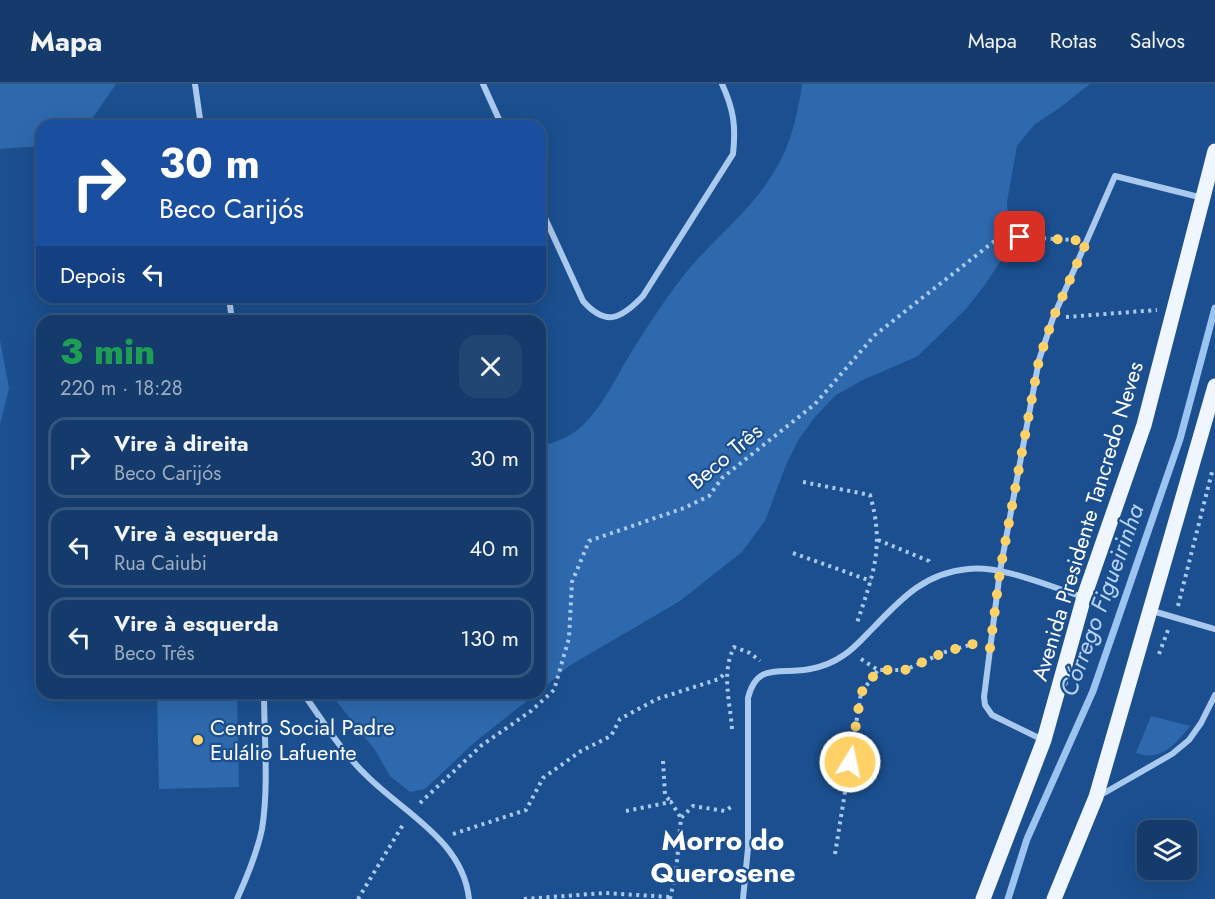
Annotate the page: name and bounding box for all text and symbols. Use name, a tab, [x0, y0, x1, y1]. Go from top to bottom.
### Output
text: Mapa	[30, 21, 102, 62]
text: Mapa	[968, 26, 1017, 56]
text: Rotas	[1050, 26, 1097, 56]
text: Salvos	[1130, 26, 1185, 56]
text: 30 m	[159, 133, 260, 194]
icon: right	[60, 144, 138, 222]
text: Beco Carijós	[159, 189, 304, 228]
pin	[994, 211, 1045, 262]
icon: arrive	[1003, 220, 1036, 253]
icon: left	[137, 258, 170, 291]
text: Depois	[60, 259, 125, 291]
text: 3 min	[60, 325, 155, 377]
button: close	[459, 335, 522, 398]
street label: Avenida Presidente Tancredo Neves	[1023, 357, 1151, 685]
text: 220 m · 18:28	[60, 374, 183, 403]
street label: Beco Três	[681, 415, 769, 497]
text: Vire à direita	[114, 427, 249, 459]
icon: right	[63, 441, 96, 474]
text: 30 m	[470, 442, 519, 474]
text: Beco Carijós	[114, 459, 221, 488]
water label: Córrego Figueirinha	[1050, 499, 1153, 701]
text: Vire à esquerda	[114, 517, 279, 549]
icon: left	[63, 531, 96, 564]
text: 40 m	[469, 532, 519, 564]
text: Rua Caiubi	[114, 549, 207, 578]
text: Vire à esquerda	[114, 607, 279, 639]
icon: left	[63, 621, 96, 654]
text: 130 m	[460, 622, 519, 654]
text: Beco Três	[114, 639, 195, 668]
place label: Centro Social Padre Eulálio Lafuente	[210, 711, 395, 768]
position arrow	[818, 730, 882, 794]
marker: Centro Social Padre Eulálio Lafuente	[191, 733, 205, 747]
district label: Morro do Querosene	[651, 820, 795, 893]
map controls	[1137, 820, 1197, 880]
button: layers	[1137, 820, 1197, 880]

